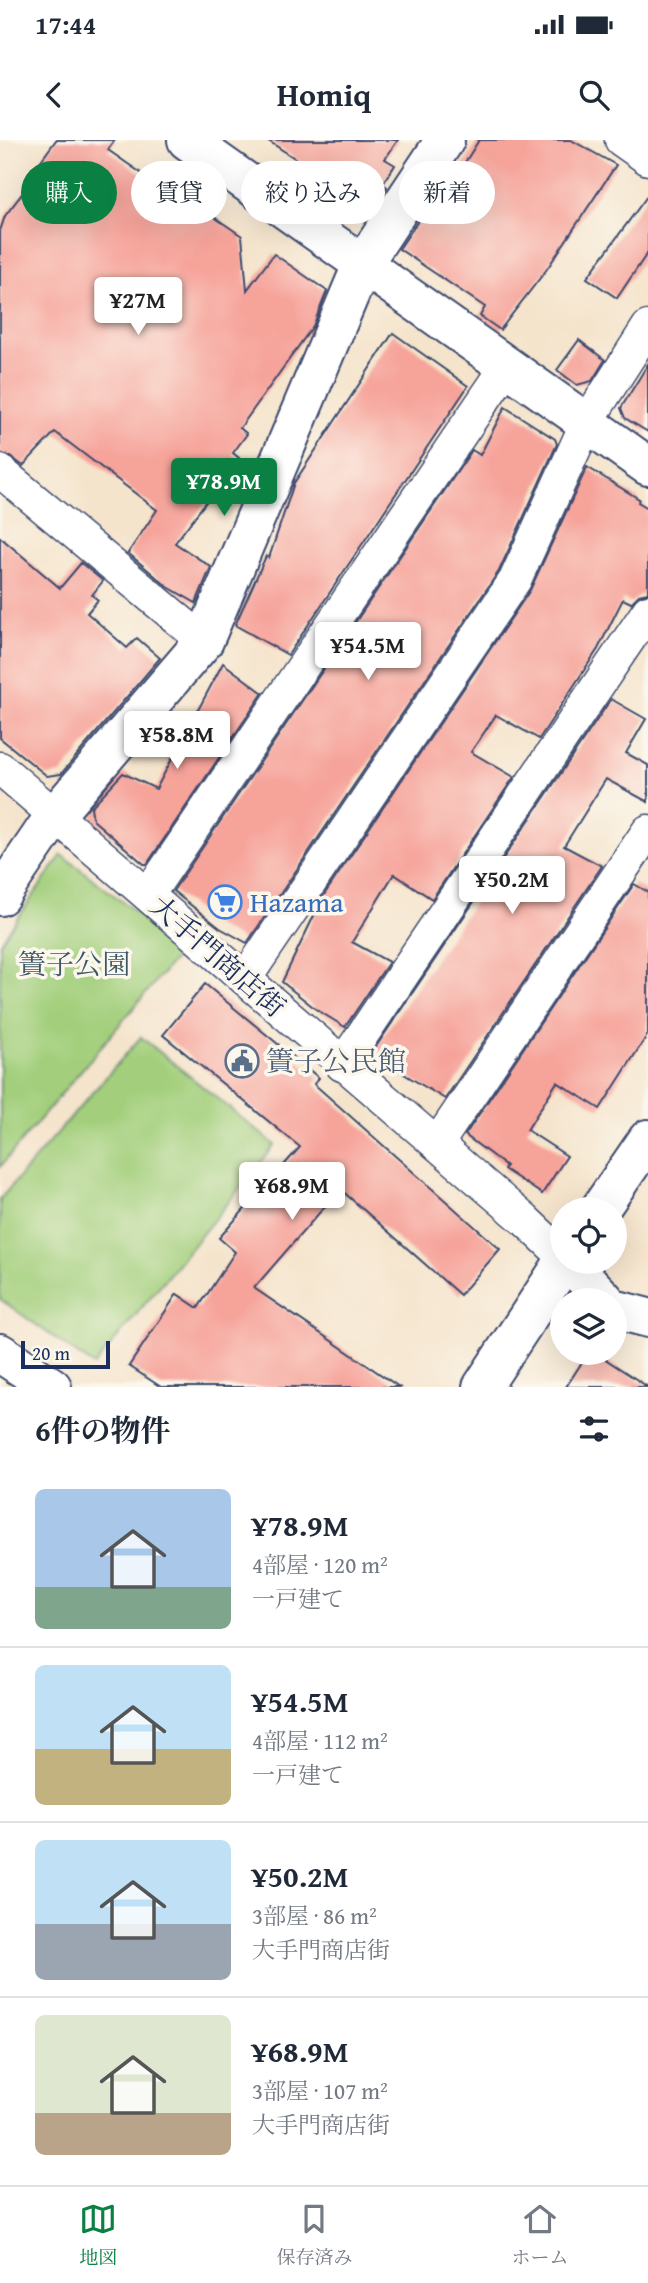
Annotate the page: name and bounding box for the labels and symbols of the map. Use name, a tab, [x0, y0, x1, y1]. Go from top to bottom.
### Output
pin: ¥27M	[97, 278, 179, 337]
pin: ¥78.9M	[167, 458, 281, 518]
pin: ¥54.5M	[311, 622, 425, 682]
pin: ¥58.8M	[120, 712, 234, 771]
pin: ¥50.2M	[455, 856, 569, 916]
place label: Hazama	[250, 881, 344, 922]
supermarket icon: Hazama	[206, 883, 244, 921]
street label: 大手門商店街	[141, 885, 295, 1026]
park label: 簀子公園	[18, 943, 130, 984]
place label: 簀子公民館	[266, 1040, 406, 1081]
public building icon: 簀子公民館	[223, 1042, 261, 1080]
pin: ¥68.9M	[235, 1163, 349, 1222]
scale bar	[21, 1338, 110, 1370]

